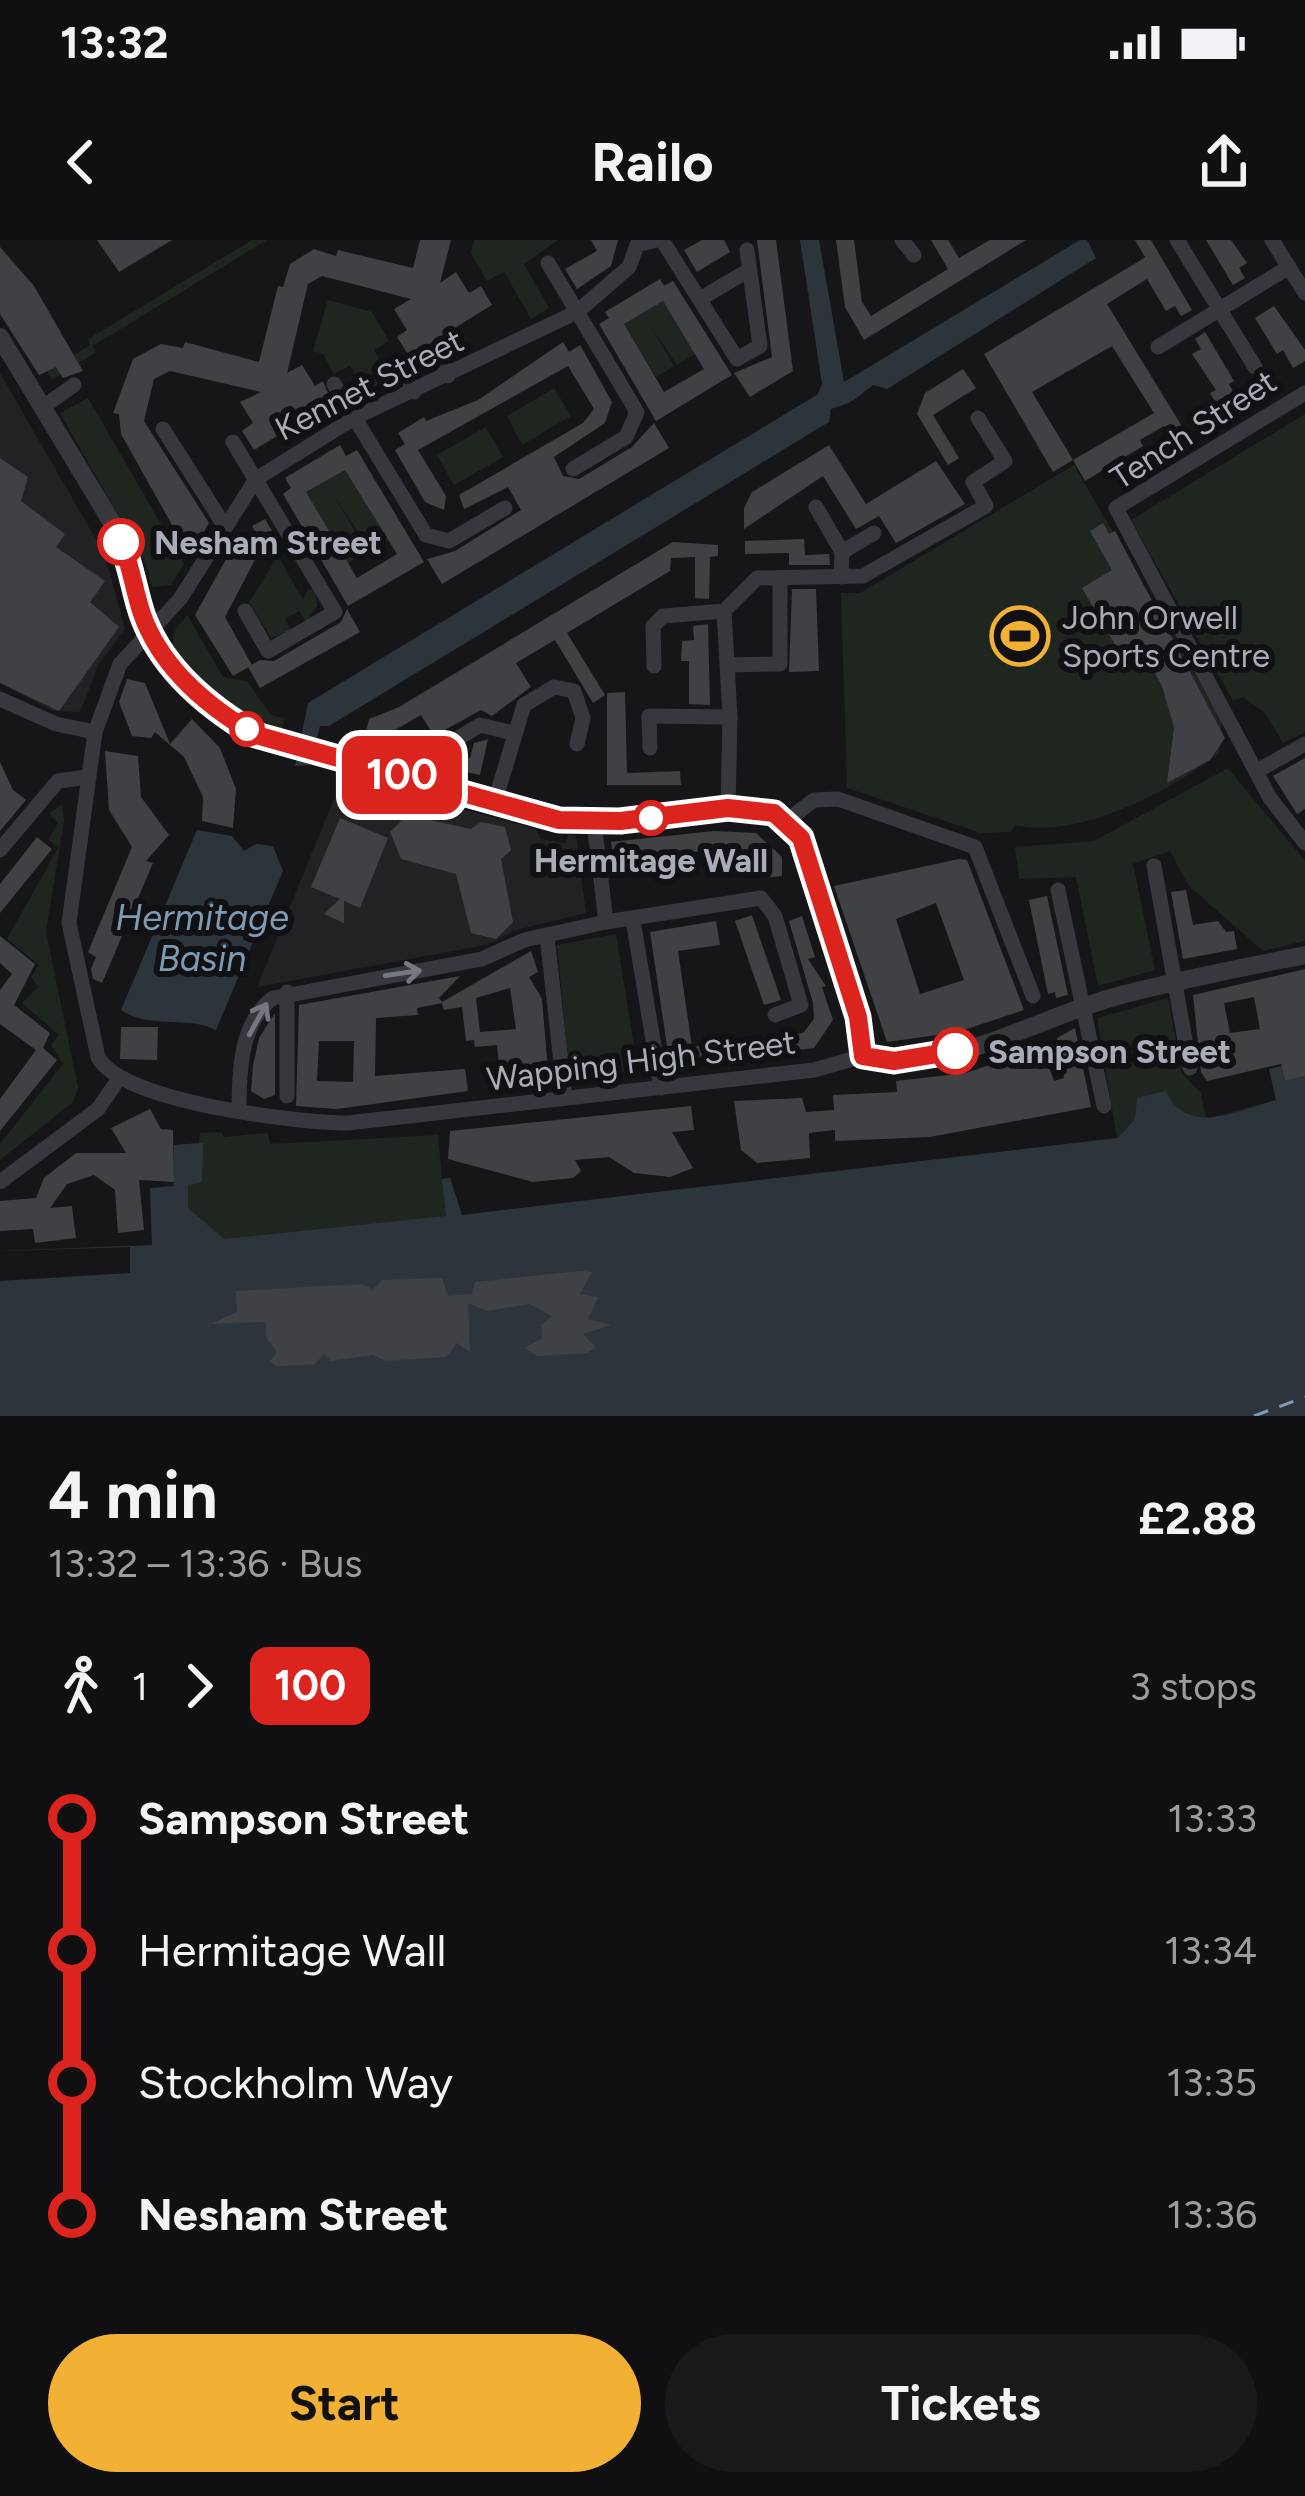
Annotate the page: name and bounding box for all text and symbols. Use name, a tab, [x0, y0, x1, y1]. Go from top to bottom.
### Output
text: 13:32	[60, 15, 169, 69]
icon: back	[48, 129, 114, 195]
icon: share	[1191, 129, 1257, 195]
text: Railo	[591, 130, 714, 195]
street label: Kennet Street	[269, 320, 470, 449]
street label: Tench Street	[1103, 361, 1283, 497]
marker: Nesham Street	[99, 520, 143, 564]
place label: Nesham Street	[154, 523, 382, 562]
place label: John Orwell Sports Centre	[1062, 598, 1270, 675]
sports icon: John Orwell Sports Centre	[989, 605, 1051, 667]
unlabelled marker	[231, 713, 263, 745]
line badge: 100	[333, 736, 471, 814]
text: 100	[366, 749, 438, 800]
marker: Hermitage Wall	[635, 802, 667, 834]
place label: Hermitage Wall	[534, 841, 768, 880]
water label: Hermitage Basin	[115, 896, 289, 980]
one-way arrow	[382, 961, 421, 984]
one-way arrow	[247, 1002, 270, 1037]
street label: Wapping High Street	[485, 1022, 798, 1099]
marker: Sampson Street	[933, 1029, 977, 1073]
place label: Sampson Street	[988, 1032, 1231, 1071]
text: 4 min	[48, 1455, 218, 1535]
text: £2.88	[1138, 1491, 1257, 1545]
text: 13:32 – 13:36 · Bus	[48, 1540, 362, 1587]
icon: walk	[48, 1653, 114, 1719]
icon: forward	[166, 1653, 232, 1719]
text: 100	[274, 1660, 346, 1711]
text: 1	[132, 1663, 148, 1710]
text: 3 stops	[1129, 1663, 1257, 1710]
text: Sampson Street	[138, 1791, 469, 1845]
text: 13:33	[1167, 1795, 1257, 1842]
text: Hermitage Wall	[138, 1923, 446, 1977]
text: 13:34	[1164, 1927, 1257, 1974]
text: Stockholm Way	[138, 2055, 453, 2109]
text: 13:35	[1166, 2059, 1257, 2106]
text: Nesham Street	[138, 2187, 449, 2241]
text: 13:36	[1167, 2191, 1257, 2238]
button: Start	[48, 2334, 641, 2472]
button: Tickets	[665, 2334, 1257, 2472]

